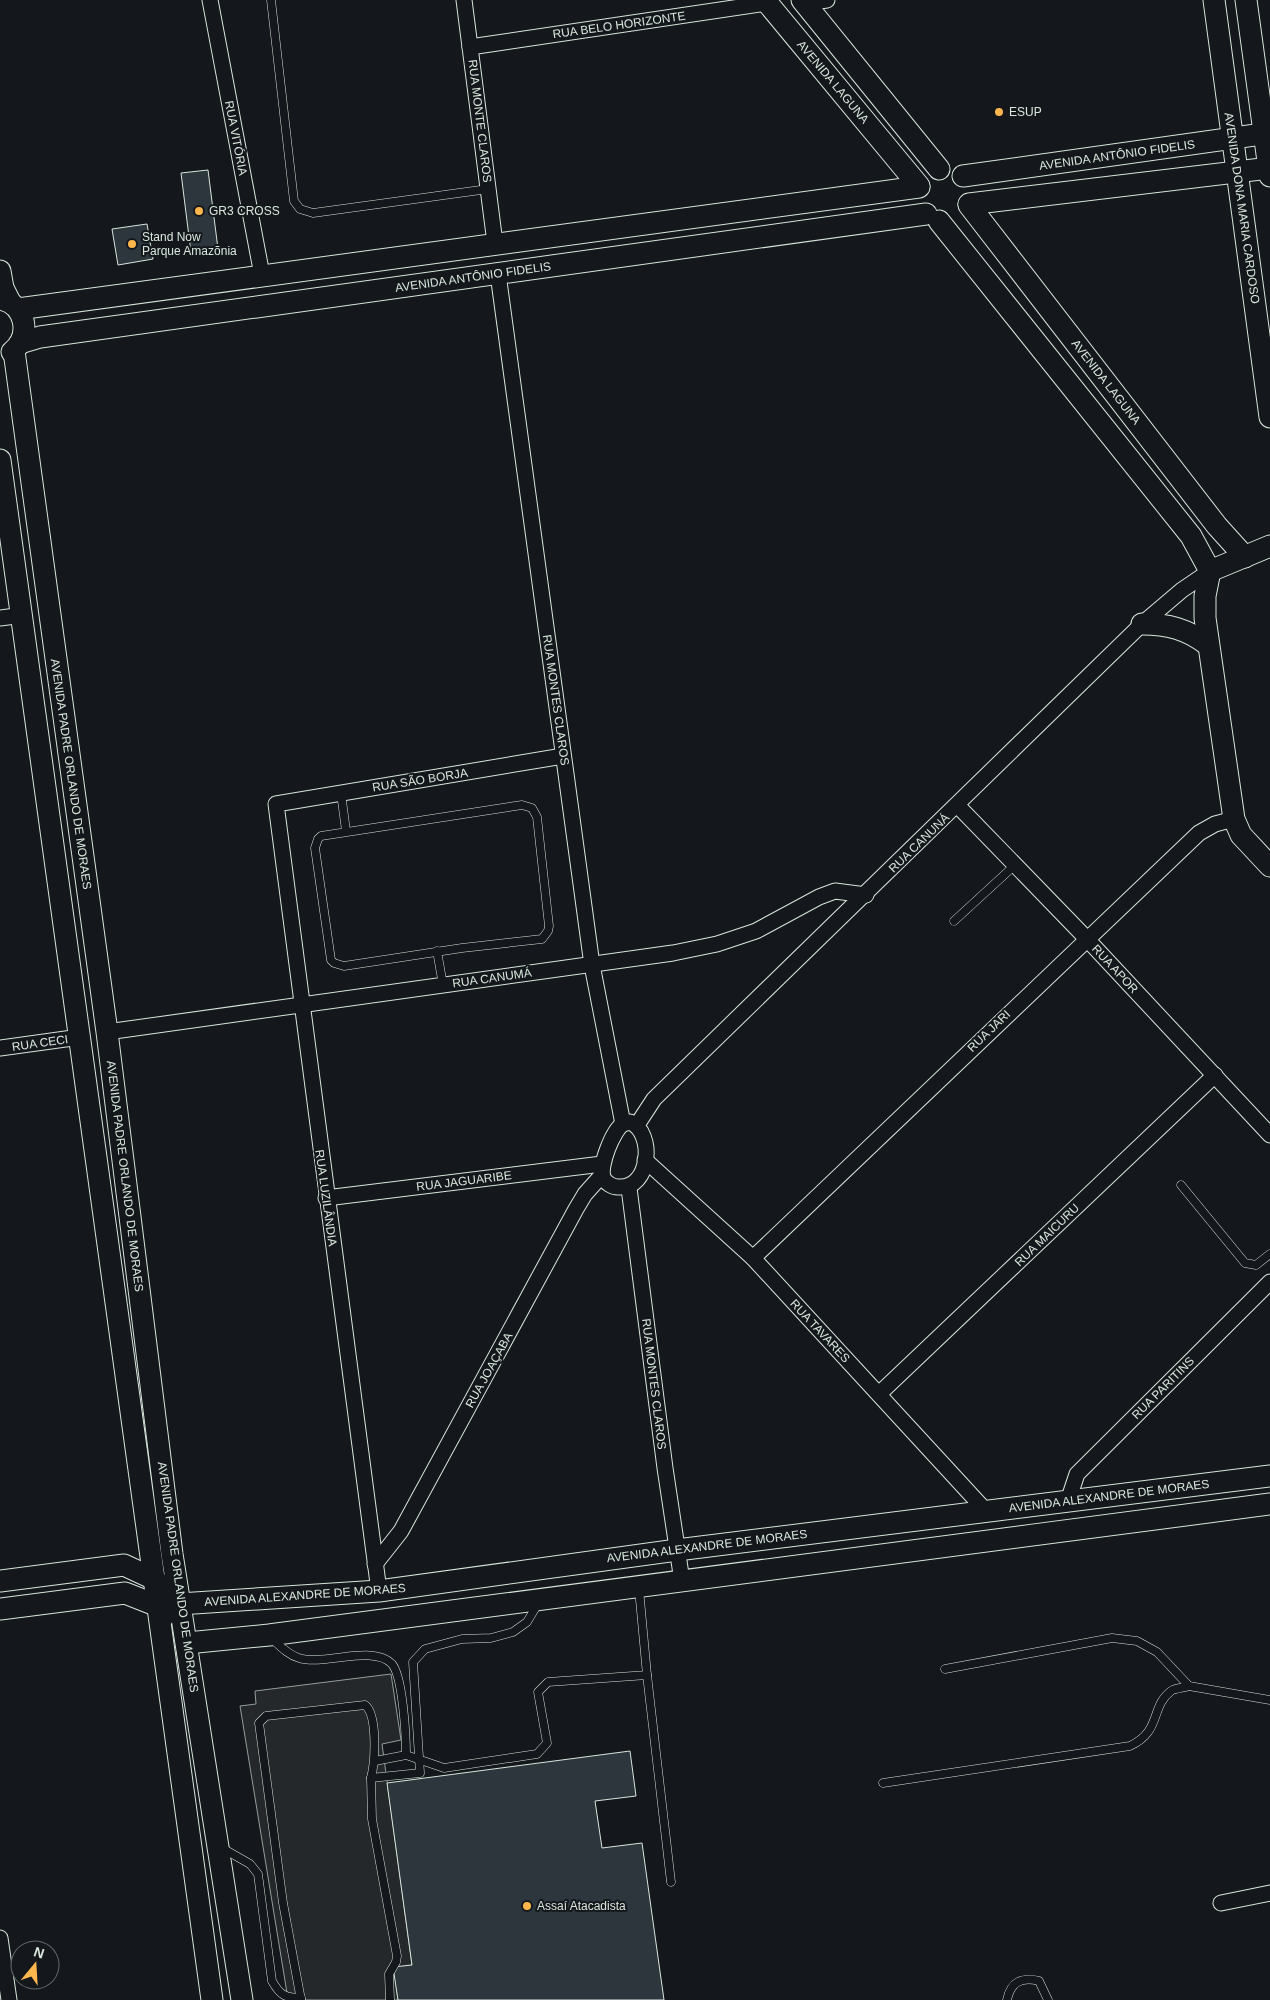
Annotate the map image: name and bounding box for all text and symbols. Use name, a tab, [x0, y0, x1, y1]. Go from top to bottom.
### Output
street label: RUA BELO HORIZONTE	[552, 9, 686, 41]
street label: AVENIDA LAGUNA	[794, 38, 872, 126]
street label: RUA MONTE CLAROS	[465, 59, 495, 183]
street label: RUA VITÓRIA	[222, 99, 251, 177]
place label: ESUP	[1009, 105, 1042, 119]
marker: ESUP	[993, 106, 1005, 118]
street label: AVENIDA DONA MARIA CARDOSO	[1222, 111, 1262, 305]
street label: AVENIDA ANTÔNIO FIDELIS	[1038, 136, 1196, 173]
place label: GR3 CROSS	[209, 204, 280, 218]
marker: GR3 CROSS	[193, 205, 205, 217]
place label: Stand Now Parque Amazõnia	[142, 230, 237, 258]
marker: Stand Now Parque Amazõnia	[126, 238, 138, 250]
street label: AVENIDA ANTÔNIO FIDELIS	[394, 258, 552, 295]
street label: AVENIDA LAGUNA	[1069, 337, 1143, 427]
street label: RUA MONTES CLAROS	[540, 634, 572, 766]
street label: AVENIDA PADRE ORLANDO DE MORAES	[48, 658, 94, 890]
street label: RUA SÃO BORJA	[371, 766, 469, 794]
street label: RUA CANUNÁ	[885, 810, 952, 875]
street label: RUA APOR	[1089, 942, 1141, 996]
street label: RUA CANUMÁ	[451, 965, 533, 990]
street label: RUA JARI	[965, 1007, 1013, 1055]
street label: RUA CECI	[11, 1032, 69, 1054]
street label: AVENIDA PADRE ORLANDO DE MORAES	[104, 1060, 146, 1292]
street label: RUA LUZILÂNDIA	[312, 1149, 341, 1247]
street label: RUA JAGUARIBE	[415, 1168, 513, 1194]
street label: RUA MAICURU	[1012, 1201, 1082, 1269]
street label: RUA TAVARES	[787, 1297, 853, 1365]
street label: RUA MONTES CLAROS	[639, 1318, 669, 1450]
street label: RUA JOAÇABA	[463, 1330, 515, 1410]
street label: RUA PARITINS	[1129, 1354, 1197, 1422]
street label: AVENIDA PADRE ORLANDO DE MORAES	[155, 1461, 201, 1693]
street label: AVENIDA ALEXANDRE DE MORAES	[1008, 1477, 1210, 1515]
street label: AVENIDA ALEXANDRE DE MORAES	[606, 1527, 808, 1565]
street label: AVENIDA ALEXANDRE DE MORAES	[204, 1581, 406, 1609]
place label: Assaí Atacadista	[537, 1899, 626, 1913]
marker: Assaí Atacadista	[521, 1900, 533, 1912]
north arrow	[10, 1940, 60, 1990]
text: N	[32, 1943, 46, 1962]

